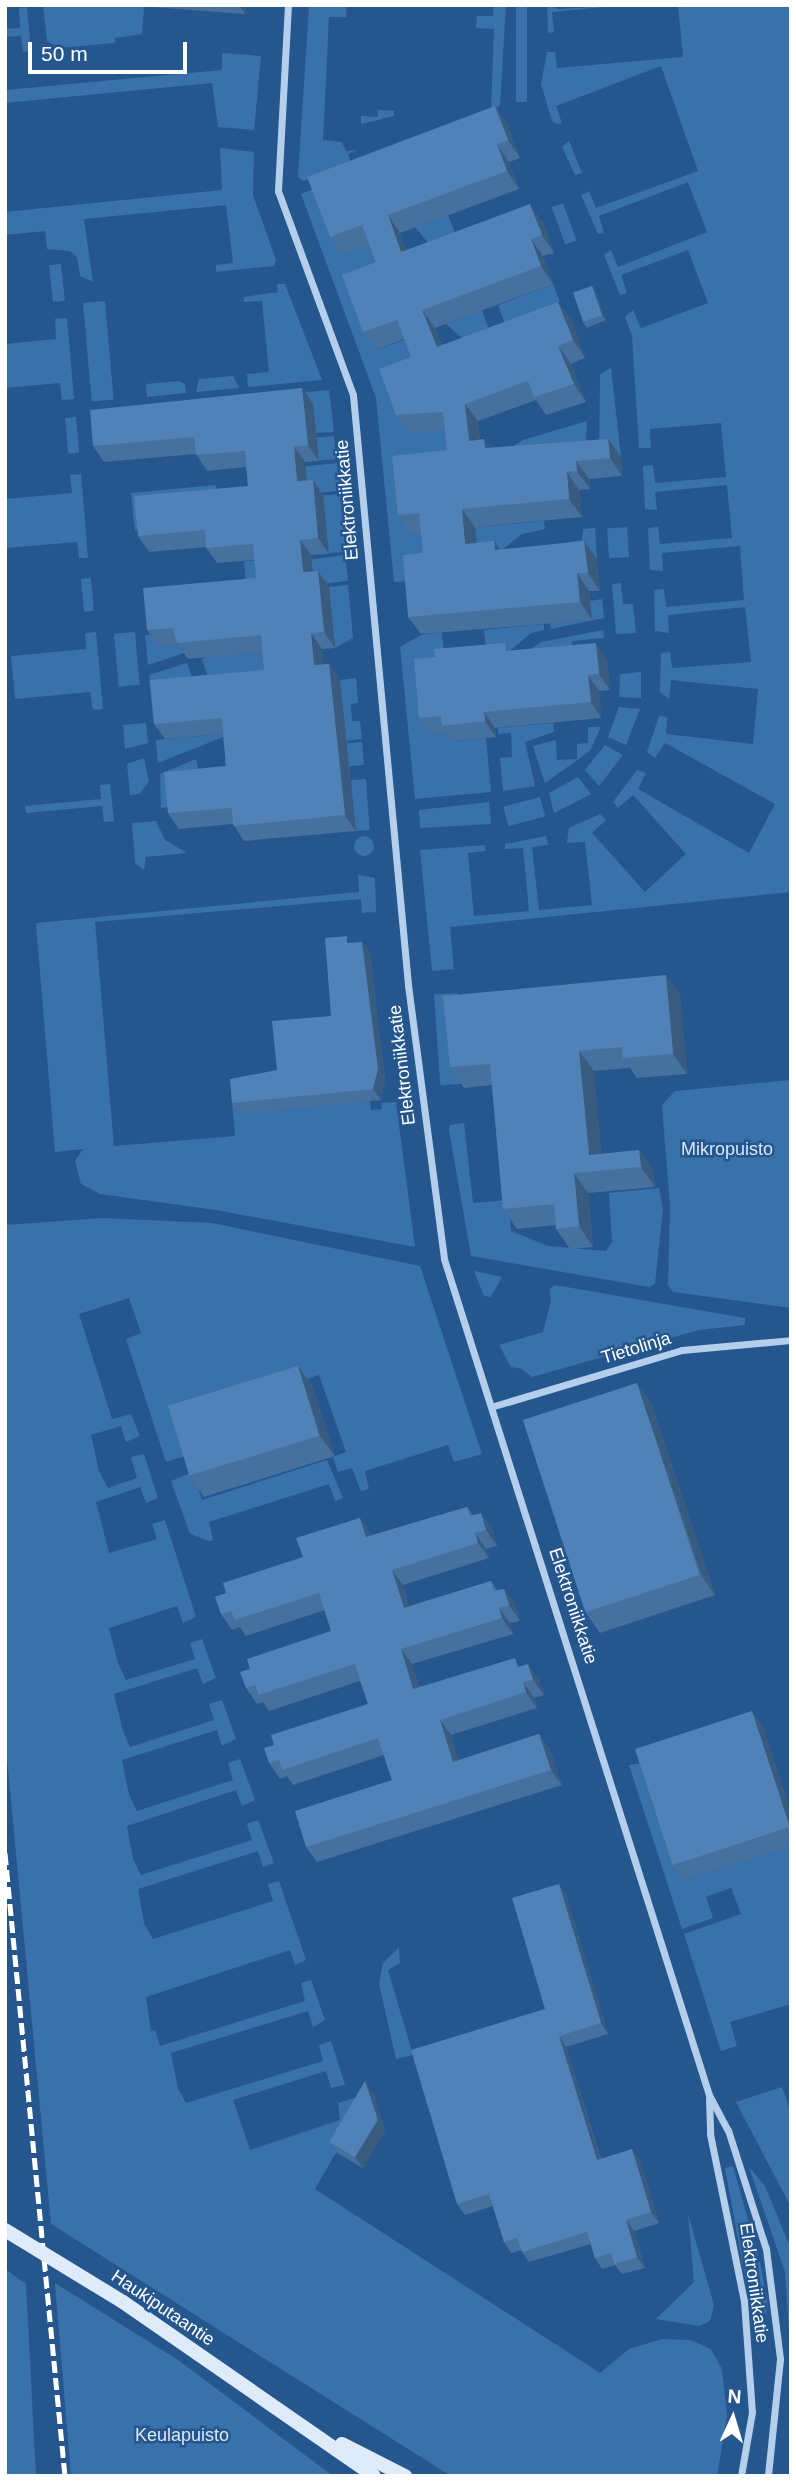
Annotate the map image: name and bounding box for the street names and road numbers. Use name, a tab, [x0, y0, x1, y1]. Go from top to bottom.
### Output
street label: Elektroniikkatie	[331, 439, 363, 561]
street label: Elektroniikkatie	[384, 1004, 420, 1126]
street label: Tietolinja	[599, 1327, 673, 1369]
street label: Elektroniikkatie	[544, 1545, 602, 1667]
street label: Elektroniikkatie	[735, 2222, 773, 2344]
street label: Haukiputaantie	[107, 2265, 219, 2351]

